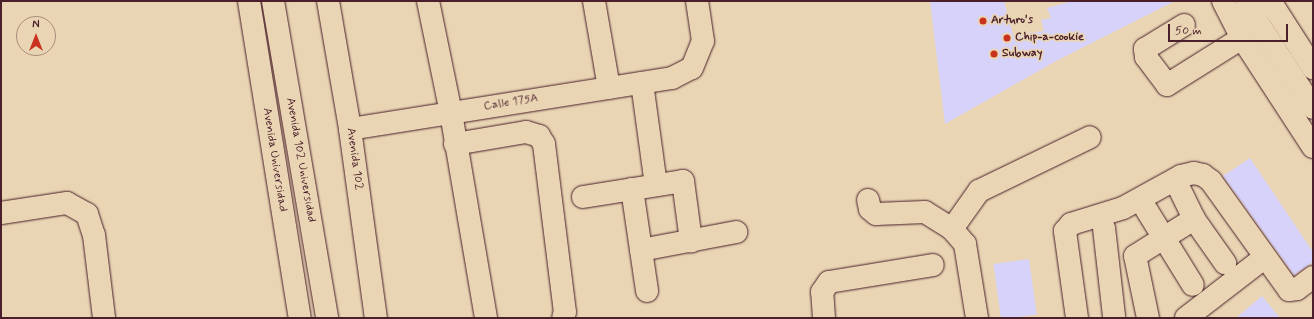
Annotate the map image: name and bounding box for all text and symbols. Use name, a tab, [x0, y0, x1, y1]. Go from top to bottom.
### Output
place label: Arturo's	[991, 14, 1033, 28]
north arrow	[16, 16, 56, 56]
marker: Arturo's	[978, 16, 988, 26]
scale bar	[1170, 16, 1290, 42]
text: N	[32, 18, 40, 32]
text: 50 m	[1175, 23, 1202, 39]
place label: Chip-a-cookie	[1015, 31, 1084, 45]
marker: Chip-a-cookie	[1002, 33, 1012, 43]
place label: Subway	[1002, 47, 1042, 61]
marker: Subway	[989, 49, 999, 59]
street label: Calle 175A	[483, 92, 539, 114]
street label: Avenida 102 Universidad	[282, 97, 318, 223]
street label: Avenida Universidad	[259, 108, 289, 212]
street label: Avenida 102	[342, 127, 366, 191]

